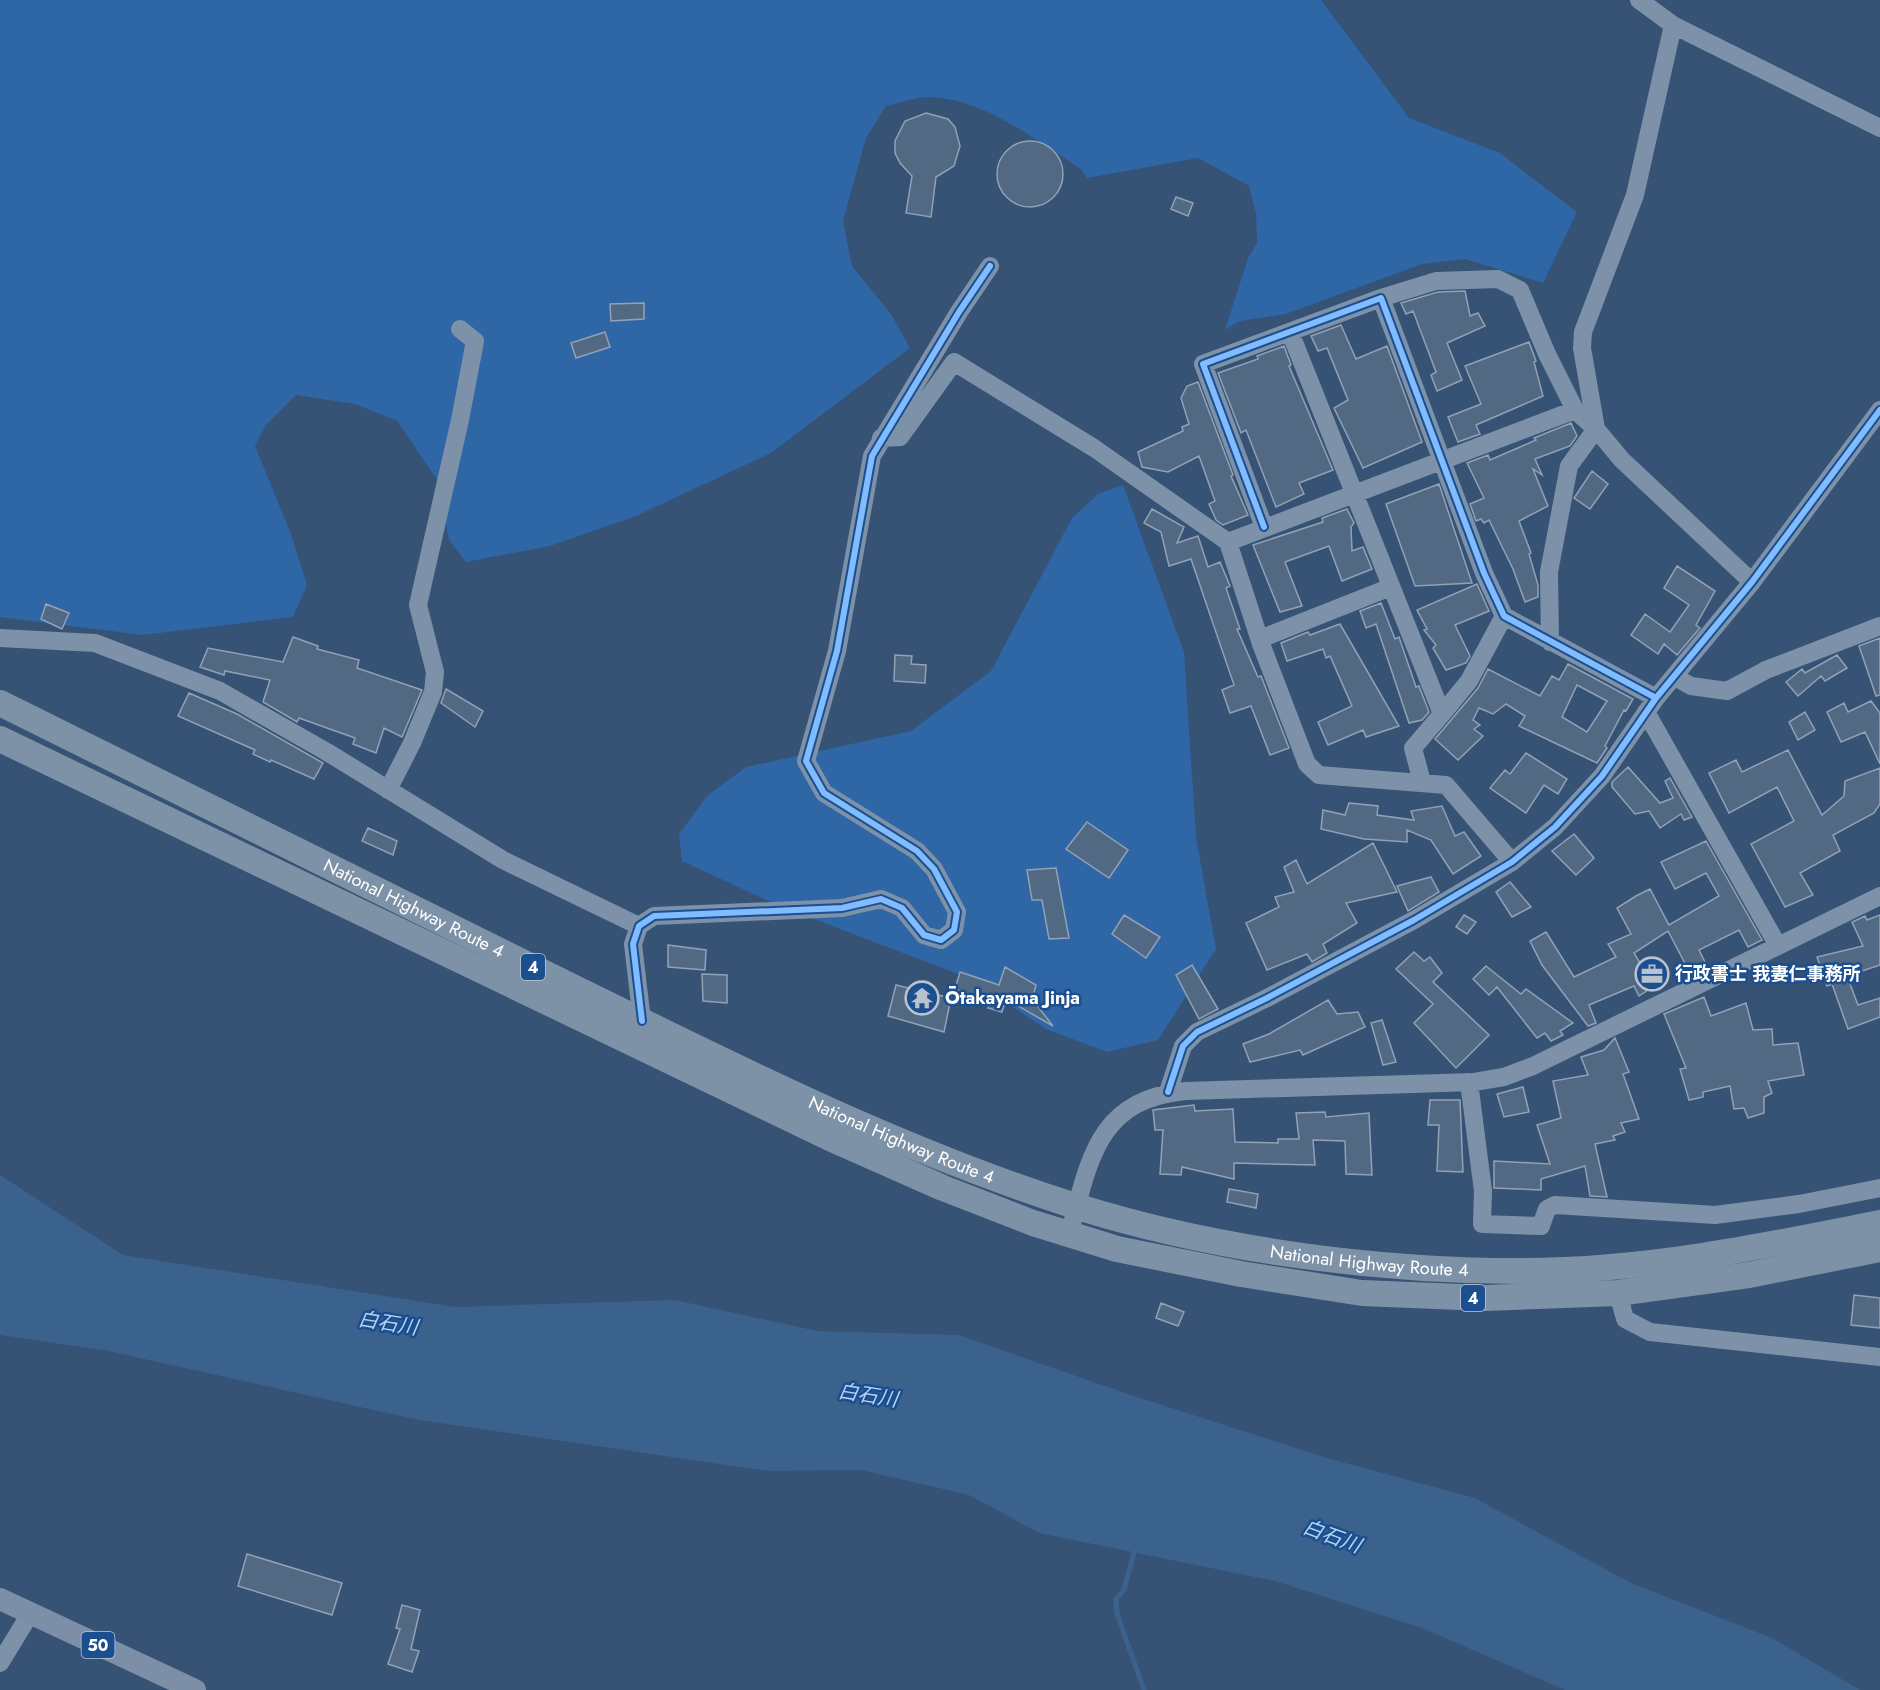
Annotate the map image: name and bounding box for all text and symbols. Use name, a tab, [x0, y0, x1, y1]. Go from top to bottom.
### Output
street label: National Highway Route 4	[319, 852, 509, 964]
road number: 4	[521, 954, 545, 980]
office icon: 行政書士 我妻仁事務所	[1634, 956, 1670, 992]
place label: 行政書士 我妻仁事務所	[1675, 961, 1860, 987]
temple icon: Ōtakayama Jinja	[904, 980, 940, 1016]
place label: Ōtakayama Jinja	[945, 985, 1080, 1011]
street label: National Highway Route 4	[804, 1089, 998, 1190]
street label: National Highway Route 4	[1268, 1238, 1469, 1283]
road number: 4	[1461, 1285, 1485, 1311]
water label: 白石川	[356, 1304, 422, 1343]
water label: 白石川	[836, 1376, 902, 1415]
water label: 白石川	[1299, 1513, 1367, 1561]
road number: 50	[82, 1632, 114, 1658]

